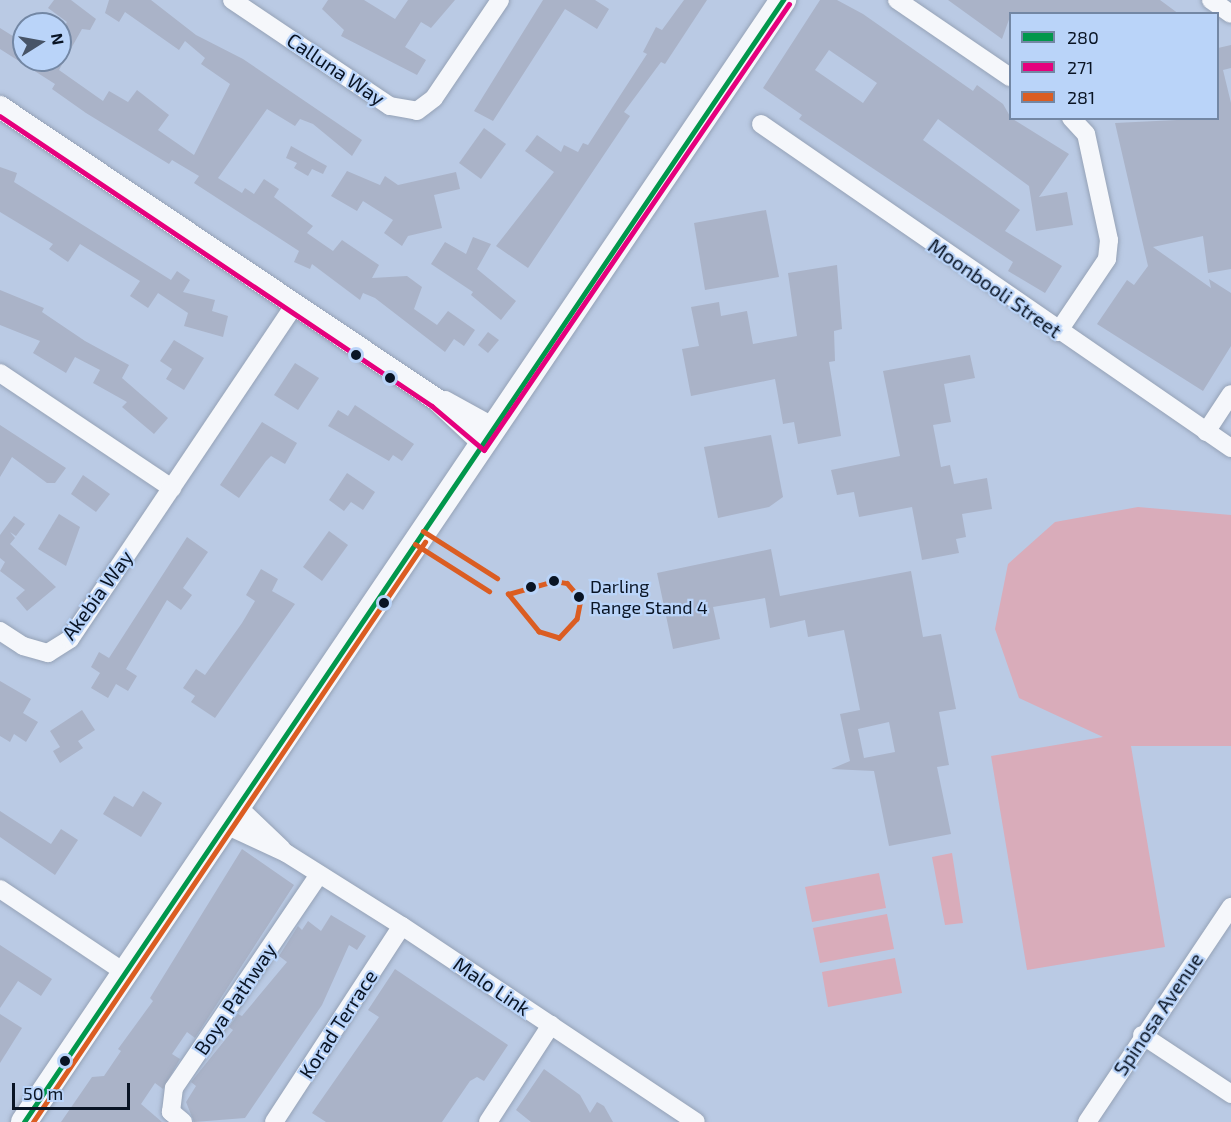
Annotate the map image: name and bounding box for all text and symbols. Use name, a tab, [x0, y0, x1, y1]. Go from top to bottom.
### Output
north arrow	[12, 12, 72, 72]
legend	[1009, 12, 1219, 120]
text: 280	[1067, 26, 1099, 48]
street label: Calluna Way	[282, 27, 390, 111]
text: N	[48, 31, 69, 46]
text: 271	[1067, 56, 1094, 78]
text: 281	[1067, 86, 1095, 108]
street label: Moonbooli Street	[924, 233, 1066, 343]
unlabelled marker	[350, 349, 362, 361]
unlabelled marker	[384, 372, 396, 384]
street label: Akebia Way	[56, 545, 138, 645]
unlabelled marker	[548, 575, 560, 587]
place label: Darling Range Stand 4	[590, 576, 708, 618]
unlabelled marker	[525, 581, 537, 593]
marker: Darling Range Stand 4	[573, 591, 585, 603]
unlabelled marker	[378, 597, 390, 609]
street label: Boya Pathway	[189, 939, 281, 1059]
street label: Spinosa Avenue	[1108, 948, 1208, 1080]
street label: Malo Link	[449, 952, 535, 1020]
street label: Korad Terrace	[294, 965, 382, 1083]
unlabelled marker	[59, 1055, 71, 1067]
scale bar	[15, 1071, 134, 1109]
text: 50 m	[23, 1082, 63, 1104]

